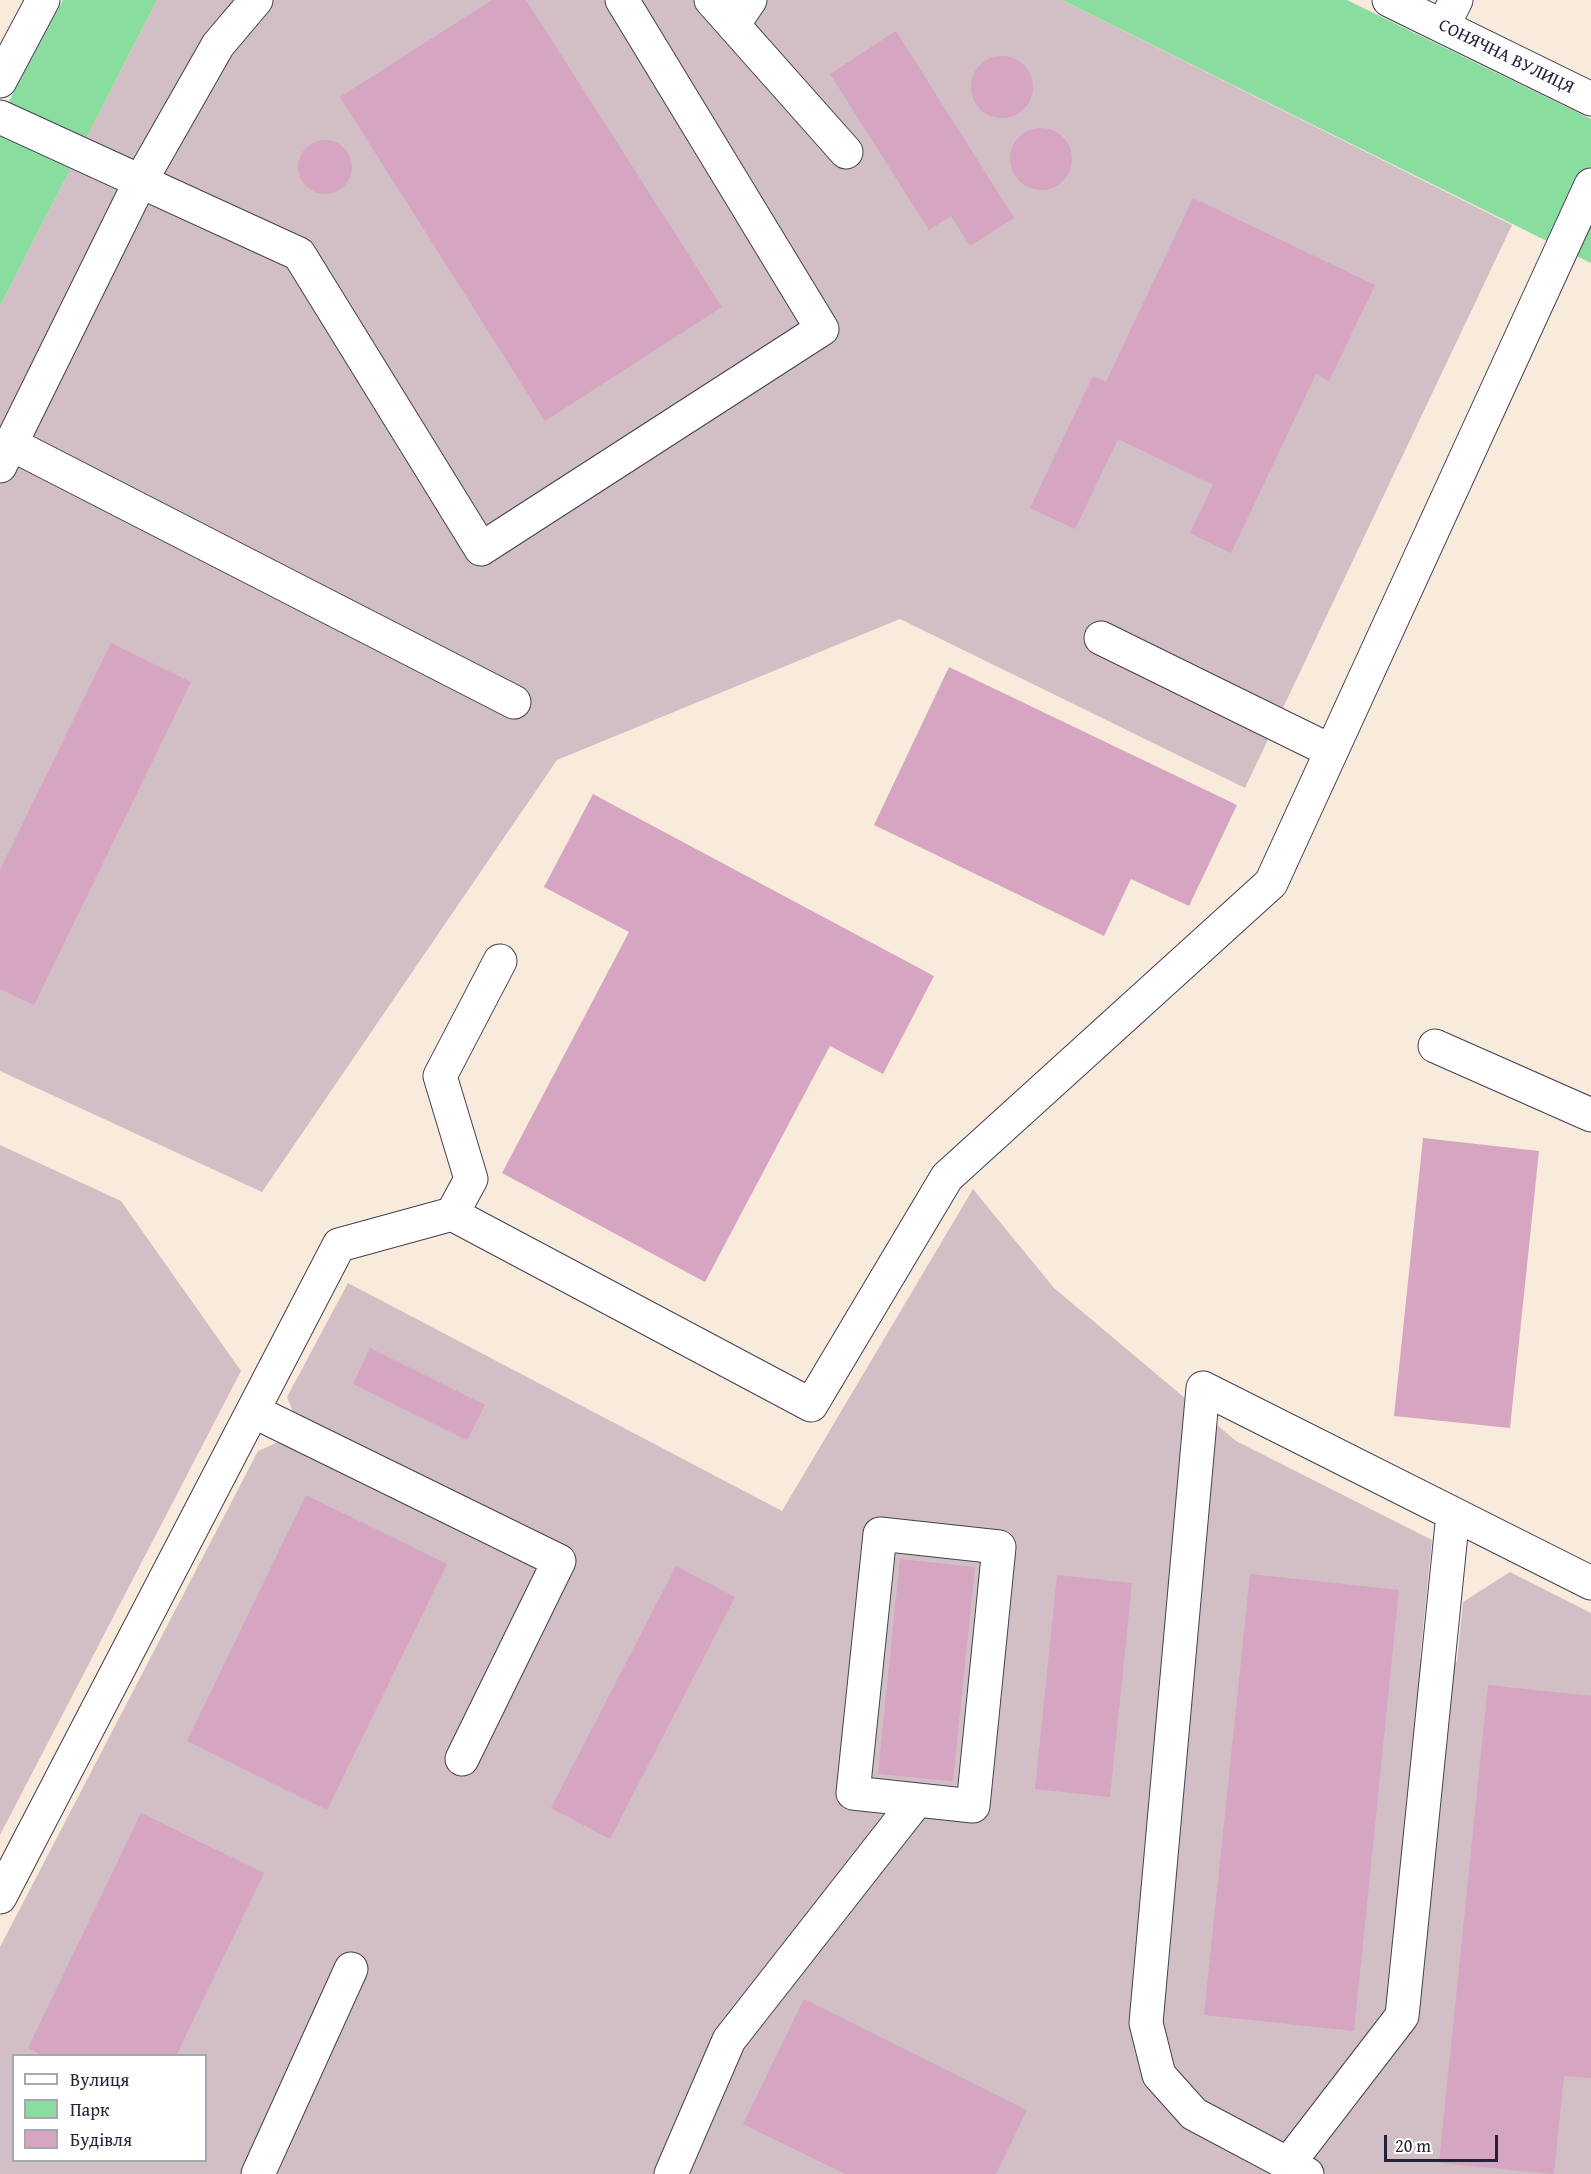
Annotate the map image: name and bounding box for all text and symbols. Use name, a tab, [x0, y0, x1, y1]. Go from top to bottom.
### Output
street label: СОНЯЧНА ВУЛИЦЯ	[1435, 15, 1577, 99]
legend	[12, 2054, 207, 2162]
text: Вулиця	[70, 2066, 129, 2093]
text: Парк	[70, 2096, 109, 2123]
scale bar	[1387, 2123, 1501, 2161]
text: Будівля	[70, 2126, 132, 2153]
text: 20 m	[1395, 2132, 1431, 2159]

